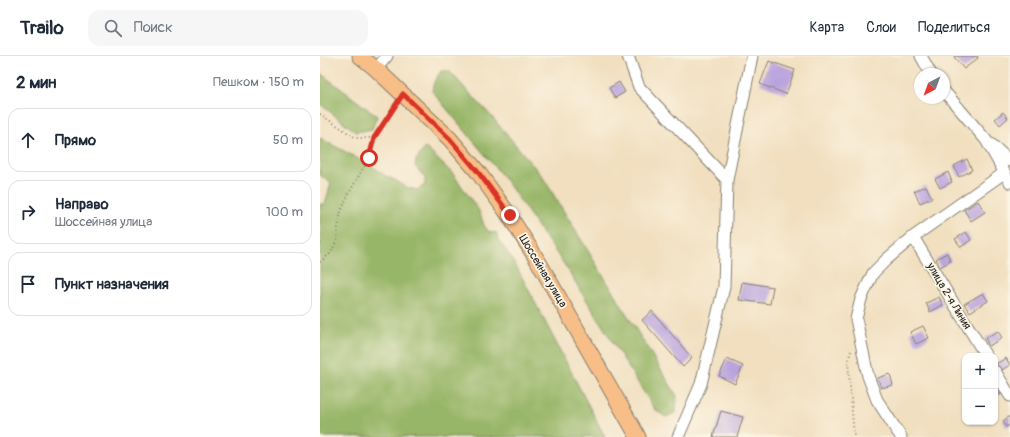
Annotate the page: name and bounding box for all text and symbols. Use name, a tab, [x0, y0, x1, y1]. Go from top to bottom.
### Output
search box	[88, 10, 368, 46]
text: Trailo	[20, 16, 64, 40]
icon: search	[102, 17, 124, 39]
text: Поиск	[134, 18, 173, 37]
text: Карта	[810, 19, 844, 36]
text: Слои	[866, 19, 896, 36]
text: Поделиться	[918, 19, 990, 36]
north arrow	[914, 68, 950, 104]
text: 2 мин	[16, 72, 56, 93]
text: Пешком · 150 m	[213, 74, 304, 90]
icon: ahead	[17, 129, 39, 151]
text: Прямо	[55, 131, 96, 150]
text: 50 m	[273, 132, 303, 148]
route start	[360, 149, 378, 167]
text: Направо	[55, 195, 109, 214]
icon: right	[17, 201, 39, 223]
text: 100 m	[266, 204, 303, 220]
route end	[501, 206, 519, 224]
text: Шоссейная улица	[55, 214, 152, 230]
street label: Шоссейная улица	[516, 232, 570, 310]
street label: улица 2-я Линия	[924, 260, 974, 332]
icon: arrive	[17, 273, 39, 295]
text: Пункт назначения	[55, 275, 169, 294]
map controls	[962, 353, 998, 425]
button: +	[962, 353, 998, 389]
button: −	[962, 389, 998, 425]

